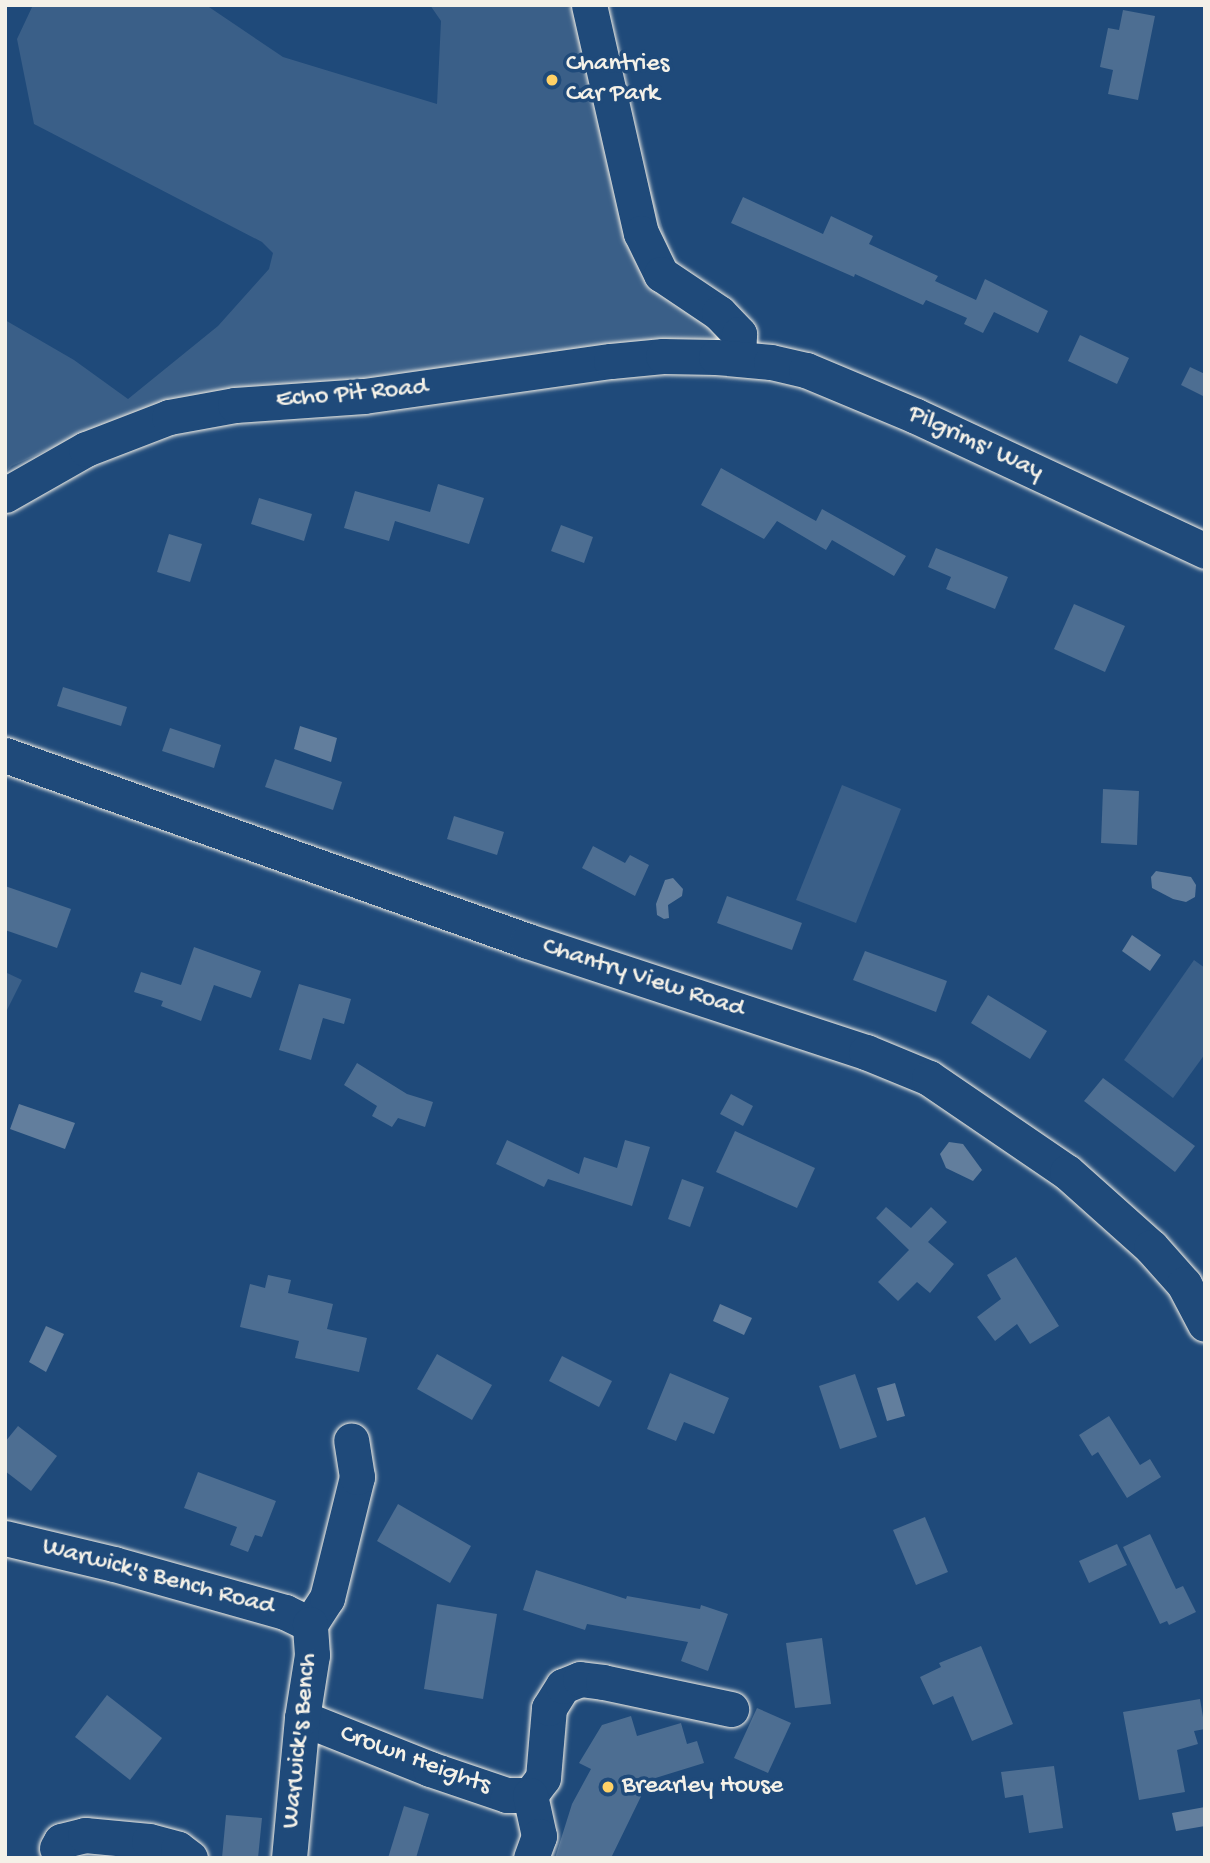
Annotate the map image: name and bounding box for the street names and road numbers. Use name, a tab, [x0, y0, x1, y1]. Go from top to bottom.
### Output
street label: Echo Pit Road	[275, 373, 429, 417]
street label: Pilgrims' Way	[902, 399, 1048, 489]
street label: Chantry View Road	[538, 932, 748, 1026]
street label: Warwick's Bench Road	[38, 1532, 278, 1624]
street label: Warwick's Bench	[276, 1652, 326, 1830]
street label: Crown Heights	[335, 1719, 495, 1803]

